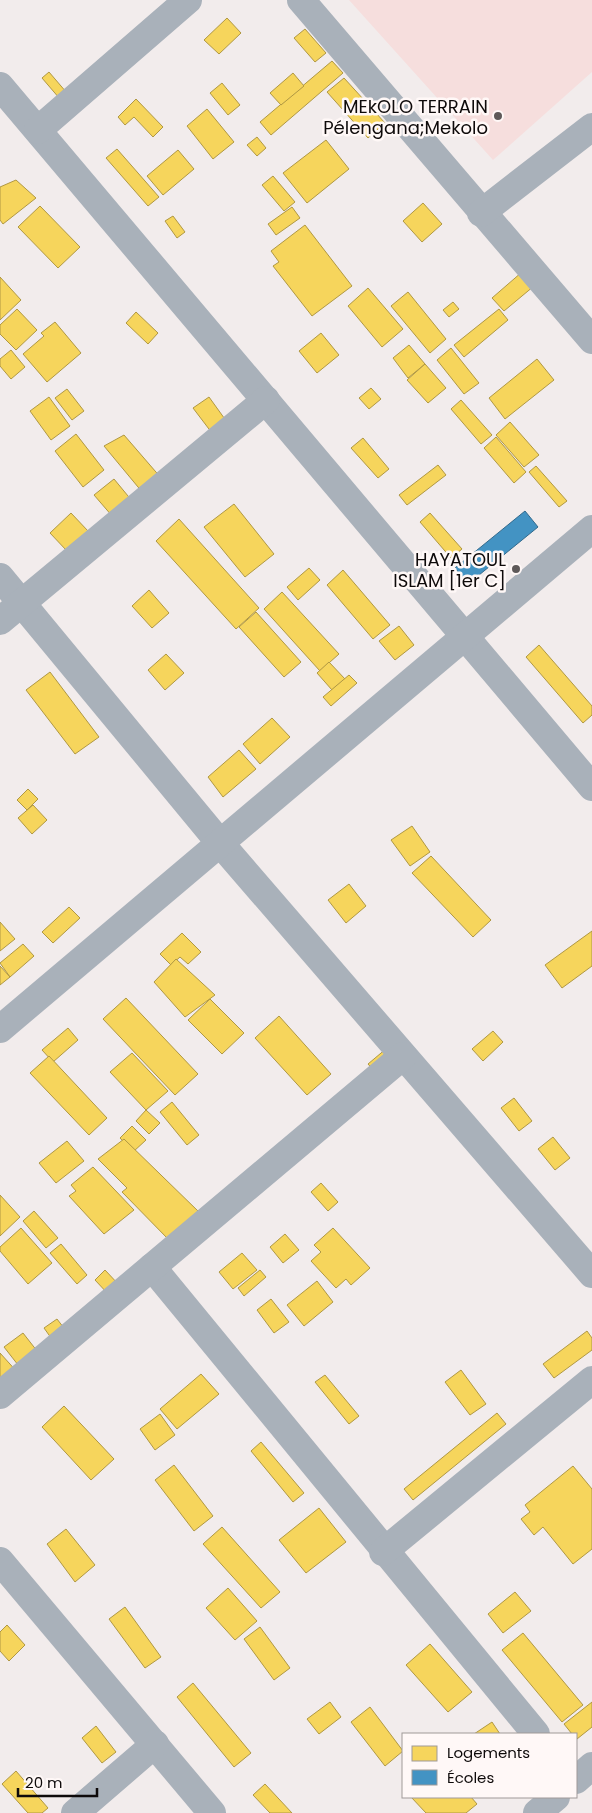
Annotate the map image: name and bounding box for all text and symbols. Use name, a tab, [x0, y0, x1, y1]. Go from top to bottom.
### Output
place label: MEkOLO TERRAIN Pélengana;Mekolo	[323, 94, 488, 140]
marker: MEkOLO TERRAIN Pélengana;Mekolo	[492, 110, 504, 122]
place label: HAYATOUL ISLAM [1er C]	[393, 547, 506, 593]
marker: HAYATOUL ISLAM [1er C]	[510, 563, 522, 575]
legend	[402, 1733, 577, 1798]
text: Logements	[447, 1742, 530, 1763]
scale bar	[18, 1766, 96, 1798]
text: Écoles	[447, 1767, 494, 1788]
text: 20 m	[25, 1772, 63, 1793]

